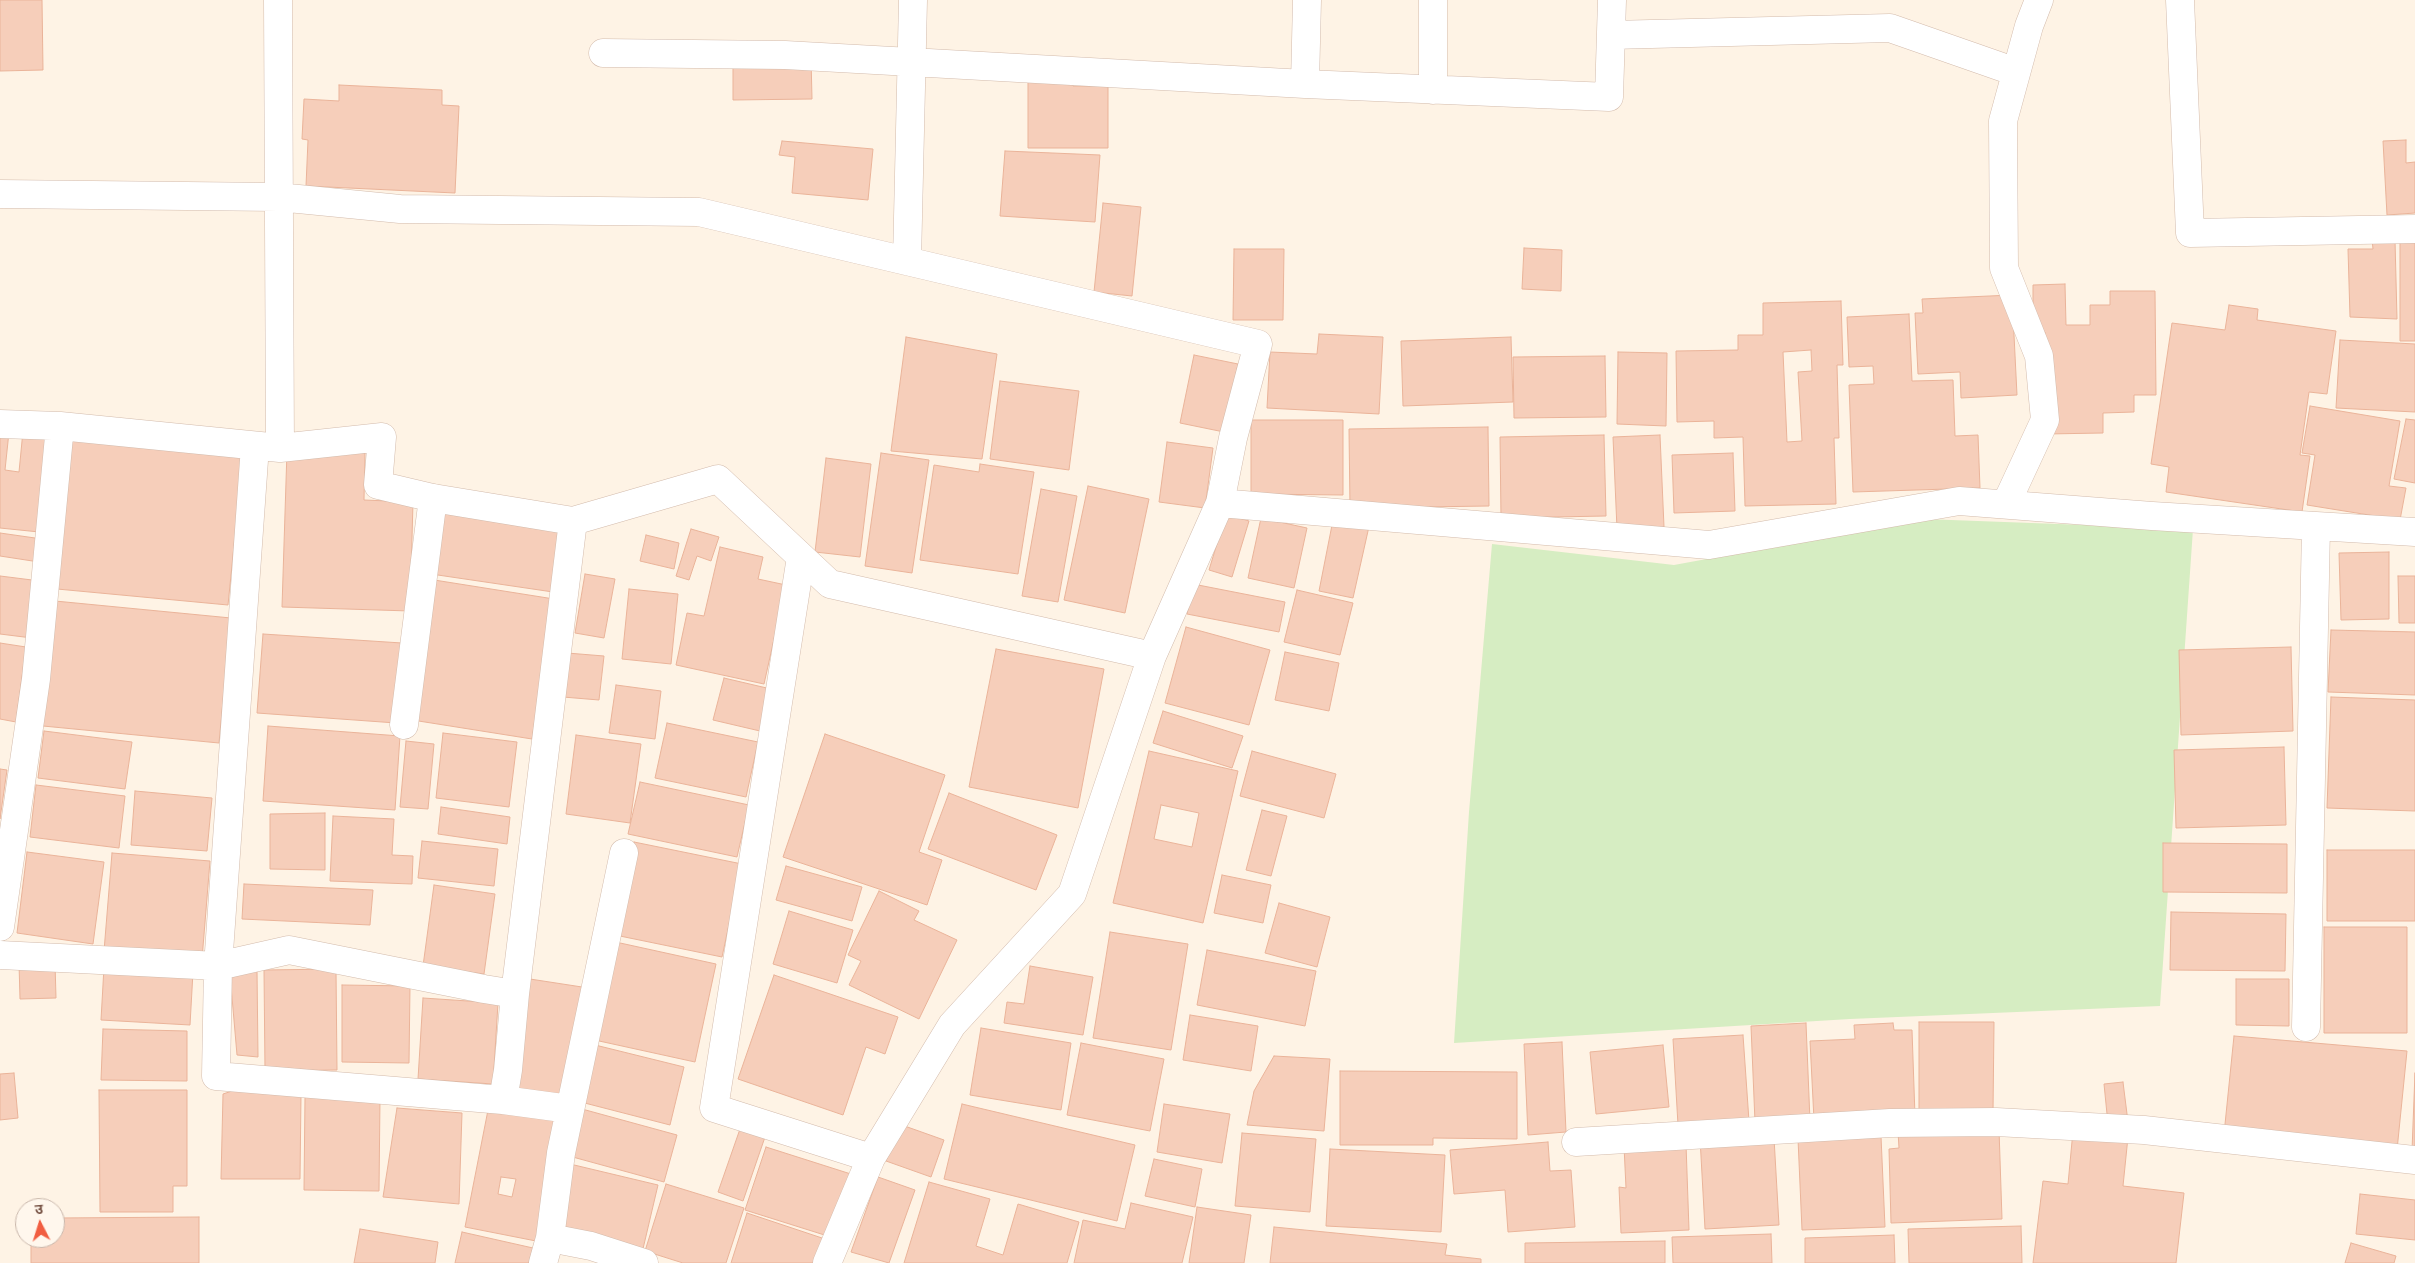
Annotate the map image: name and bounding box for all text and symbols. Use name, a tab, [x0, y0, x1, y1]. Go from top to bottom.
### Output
north arrow	[15, 1198, 65, 1248]
text: उ	[34, 1199, 44, 1218]

